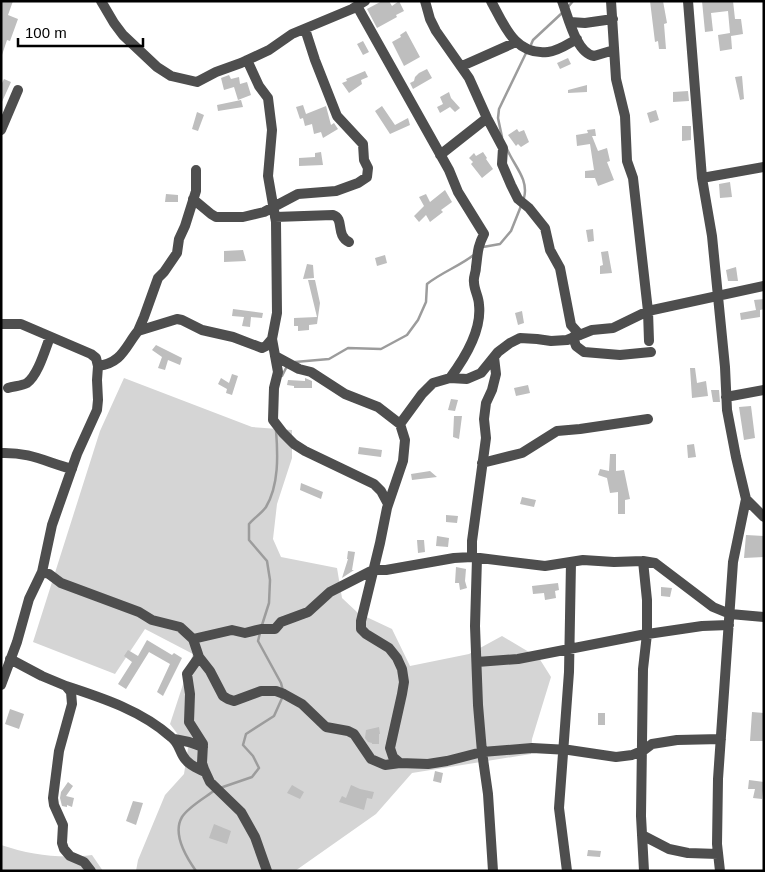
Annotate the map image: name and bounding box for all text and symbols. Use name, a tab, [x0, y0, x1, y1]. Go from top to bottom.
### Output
scale bar	[18, 15, 142, 47]
text: 100 m	[25, 24, 67, 41]

